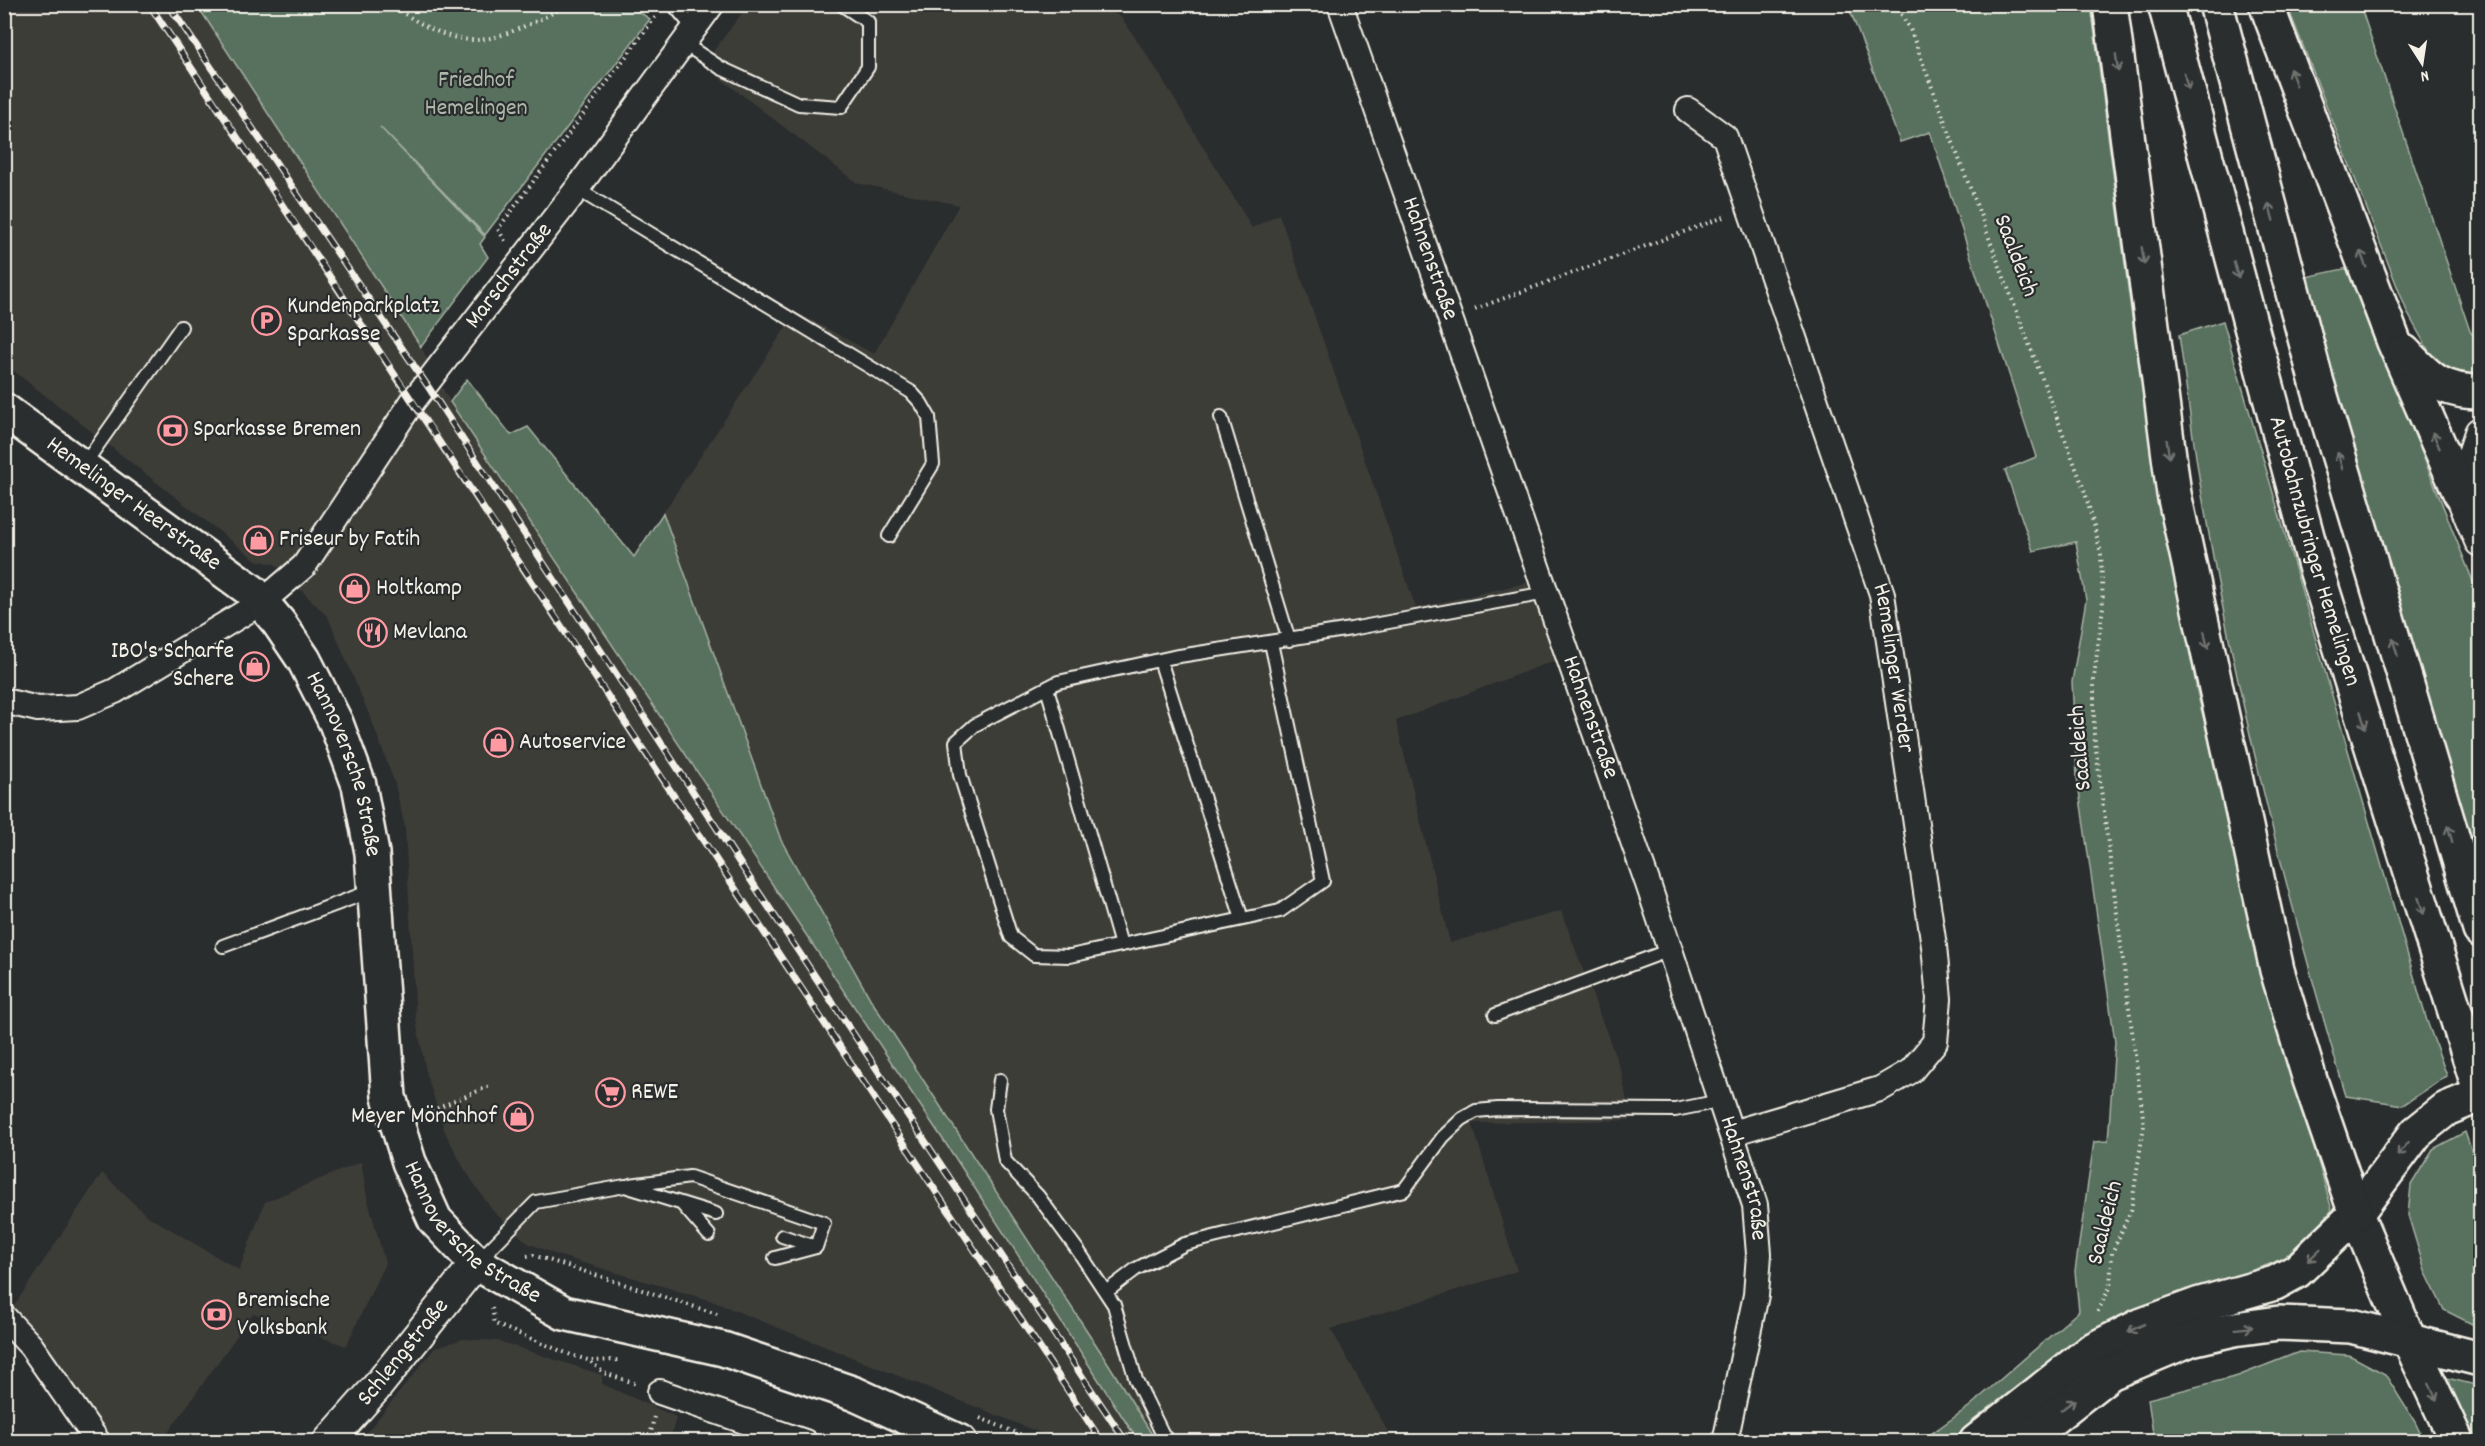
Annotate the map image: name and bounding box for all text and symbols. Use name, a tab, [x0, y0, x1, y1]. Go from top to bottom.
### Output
north arrow	[2392, 33, 2452, 93]
one-way arrow	[2112, 52, 2123, 72]
text: N	[2418, 63, 2431, 87]
park label: Friedhof Hemelingen	[424, 64, 528, 126]
one-way arrow	[2287, 68, 2298, 87]
one-way arrow	[2180, 71, 2192, 90]
street label: Hahnenstraße	[1392, 193, 1466, 325]
one-way arrow	[2265, 203, 2277, 222]
street label: Saaldeich	[1984, 210, 2046, 302]
street label: Marschstraße	[458, 216, 562, 336]
one-way arrow	[2137, 245, 2148, 265]
one-way arrow	[2356, 251, 2367, 269]
one-way arrow	[2231, 260, 2242, 279]
place label: Kundenparkplatz Sparkasse	[287, 290, 440, 352]
parking icon: Kundenparkplatz Sparkasse	[250, 305, 282, 337]
street label: Autobahnzubringer Hemelingen	[2259, 412, 2369, 691]
place label: Sparkasse Bremen	[193, 413, 361, 447]
bank icon: Sparkasse Bremen	[156, 414, 188, 446]
street label: Hemelinger Heerstraße	[38, 429, 228, 580]
one-way arrow	[2430, 431, 2442, 449]
one-way arrow	[2163, 439, 2174, 459]
one-way arrow	[2334, 451, 2345, 470]
place label: Friseur by Fatih	[279, 523, 420, 557]
shop icon: Friseur by Fatih	[242, 524, 274, 556]
place label: Holtkamp	[376, 572, 462, 606]
shop icon: Holtkamp	[339, 573, 371, 605]
street label: Hemelinger Werder	[1863, 579, 1922, 755]
place label: Mevlana	[393, 616, 468, 650]
restaurant icon: Mevlana	[356, 617, 388, 649]
one-way arrow	[2201, 630, 2212, 650]
place label: IBO's Scharfe Schere	[111, 635, 234, 697]
one-way arrow	[2389, 638, 2400, 657]
shop icon: IBO's Scharfe Schere	[239, 650, 271, 682]
street label: Hahnenstraße	[1552, 651, 1627, 784]
street label: Hannoversche Straße	[296, 666, 389, 860]
street label: Saaldeich	[2060, 704, 2102, 792]
one-way arrow	[2358, 710, 2369, 729]
place label: Autoservice	[519, 726, 626, 760]
shop icon: Autoservice	[482, 727, 514, 759]
one-way arrow	[2444, 825, 2455, 844]
one-way arrow	[2416, 896, 2427, 915]
place label: REWE	[631, 1076, 678, 1110]
supermarket icon: REWE	[594, 1077, 626, 1109]
place label: Meyer Mönchhof	[351, 1100, 498, 1134]
shop icon: Meyer Mönchhof	[502, 1101, 534, 1133]
street label: Hahnenstraße	[1709, 1111, 1775, 1242]
one-way arrow	[2397, 1141, 2410, 1157]
street label: Hannoversche Straße	[394, 1156, 547, 1313]
street label: Saaldeich	[2079, 1177, 2133, 1269]
one-way arrow	[2307, 1248, 2322, 1262]
place label: Bremische Volksbank	[237, 1284, 330, 1346]
street label: Schlengstraße	[350, 1292, 458, 1415]
bank icon: Bremische Volksbank	[200, 1299, 232, 1331]
one-way arrow	[2128, 1322, 2146, 1334]
one-way arrow	[2233, 1322, 2253, 1333]
one-way arrow	[2428, 1382, 2440, 1400]
one-way arrow	[2060, 1399, 2076, 1412]

